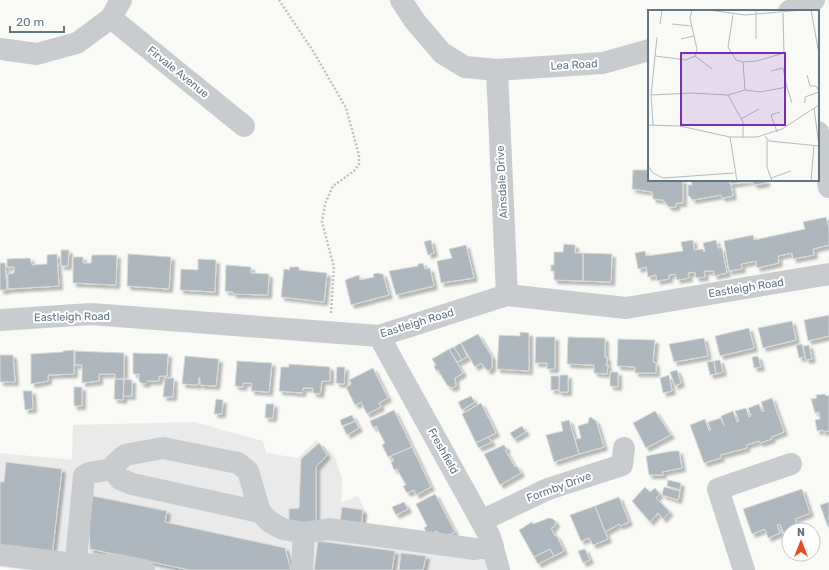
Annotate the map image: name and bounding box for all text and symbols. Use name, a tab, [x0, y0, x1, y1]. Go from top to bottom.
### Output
scale bar	[10, 8, 64, 34]
inset map	[648, 10, 819, 181]
text: 20 m	[16, 15, 44, 29]
street label: Firvale Avenue	[145, 43, 211, 101]
street label: Lea Road	[550, 57, 598, 73]
street label: Ainsdale Drive	[494, 145, 510, 219]
street label: Eastleigh Road	[707, 276, 785, 300]
street label: Eastleigh Road	[379, 306, 455, 340]
street label: Eastleigh Road	[34, 310, 110, 324]
street label: Freshfield	[425, 426, 461, 476]
street label: Formby Drive	[525, 469, 593, 505]
north arrow	[781, 522, 821, 562]
text: N	[797, 526, 805, 539]

